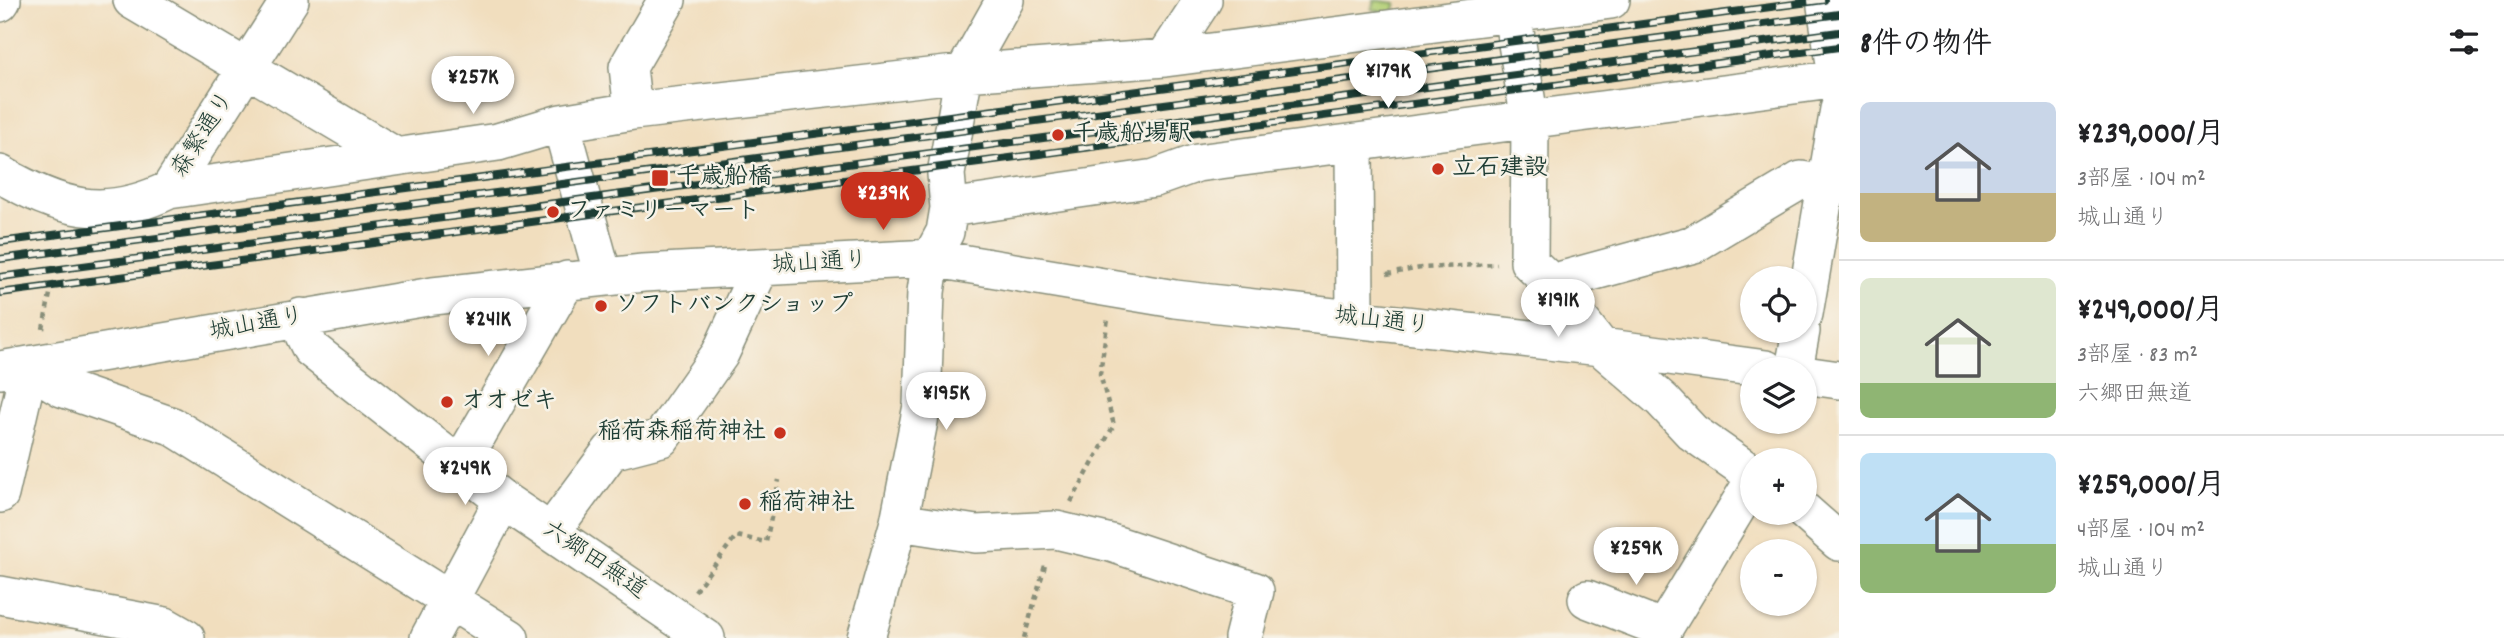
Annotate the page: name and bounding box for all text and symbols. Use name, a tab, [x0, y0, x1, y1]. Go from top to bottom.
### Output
icon: filters	[2445, 23, 2483, 61]
text: 8件の物件	[1860, 25, 1992, 68]
pin: ¥179K	[1339, 50, 1437, 110]
text: ¥179K	[1365, 56, 1411, 89]
pin: ¥257K	[424, 57, 522, 116]
text: ¥257K	[447, 62, 499, 95]
street label: 森繁通り	[164, 85, 244, 185]
text: ¥239,000/月	[2077, 115, 2225, 158]
place label: 千歳船場駅	[1072, 118, 1192, 152]
marker: 千歳船場駅	[1050, 127, 1066, 143]
icon: home	[1916, 130, 2000, 214]
place label: 立石建設	[1452, 152, 1548, 186]
place label: 千歳船橋	[676, 161, 772, 195]
marker: 立石建設	[1430, 161, 1446, 177]
text: 3部屋 · 104 m²	[2077, 164, 2206, 197]
marker: 千歳船橋	[650, 168, 670, 188]
pin: ¥239K	[834, 173, 932, 232]
text: ¥239K	[857, 178, 909, 211]
place label: ファミリーマート	[567, 195, 760, 229]
text: 城山通り	[2077, 203, 2169, 236]
marker: ファミリーマート	[545, 204, 561, 220]
street label: 城山通り	[771, 245, 869, 283]
map controls	[1740, 266, 1817, 616]
button: locate	[1740, 266, 1817, 343]
pin: ¥191K	[1509, 280, 1607, 339]
text: ¥191K	[1537, 285, 1579, 318]
place label: ソフトバンクショップ	[615, 289, 853, 323]
text: ¥249,000/月	[2077, 291, 2224, 334]
pin: ¥241K	[439, 298, 537, 358]
marker: ソフトバンクショップ	[593, 298, 609, 314]
street label: 城山通り	[1332, 299, 1432, 345]
street label: 城山通り	[207, 300, 307, 350]
text: ¥241K	[465, 304, 511, 337]
icon: home	[1916, 306, 2000, 390]
text: 3部屋 · 83 m²	[2077, 340, 2198, 373]
button: layers	[1740, 357, 1817, 434]
pin: ¥195K	[897, 372, 995, 432]
text: ¥195K	[922, 378, 970, 411]
text: 六郷田無道	[2077, 379, 2192, 412]
place label: オオゼキ	[461, 385, 557, 419]
marker: オオゼキ	[439, 394, 455, 410]
place label: 稲荷森稲荷神社	[598, 416, 766, 450]
marker: 稲荷森稲荷神社	[772, 425, 788, 441]
pin: ¥249K	[416, 448, 514, 507]
button: +	[1740, 448, 1817, 525]
text: ¥249K	[439, 453, 491, 486]
text: ¥259,000/月	[2077, 466, 2226, 509]
icon: home	[1916, 481, 2000, 565]
place label: 稲荷神社	[759, 487, 855, 521]
marker: 稲荷神社	[737, 496, 753, 512]
street label: 六郷田無道	[535, 513, 653, 609]
text: 4部屋 · 104 m²	[2077, 515, 2205, 548]
pin: ¥259K	[1587, 528, 1685, 587]
text: ¥259K	[1610, 533, 1663, 566]
button: −	[1740, 539, 1817, 616]
text: 城山通り	[2077, 554, 2169, 587]

